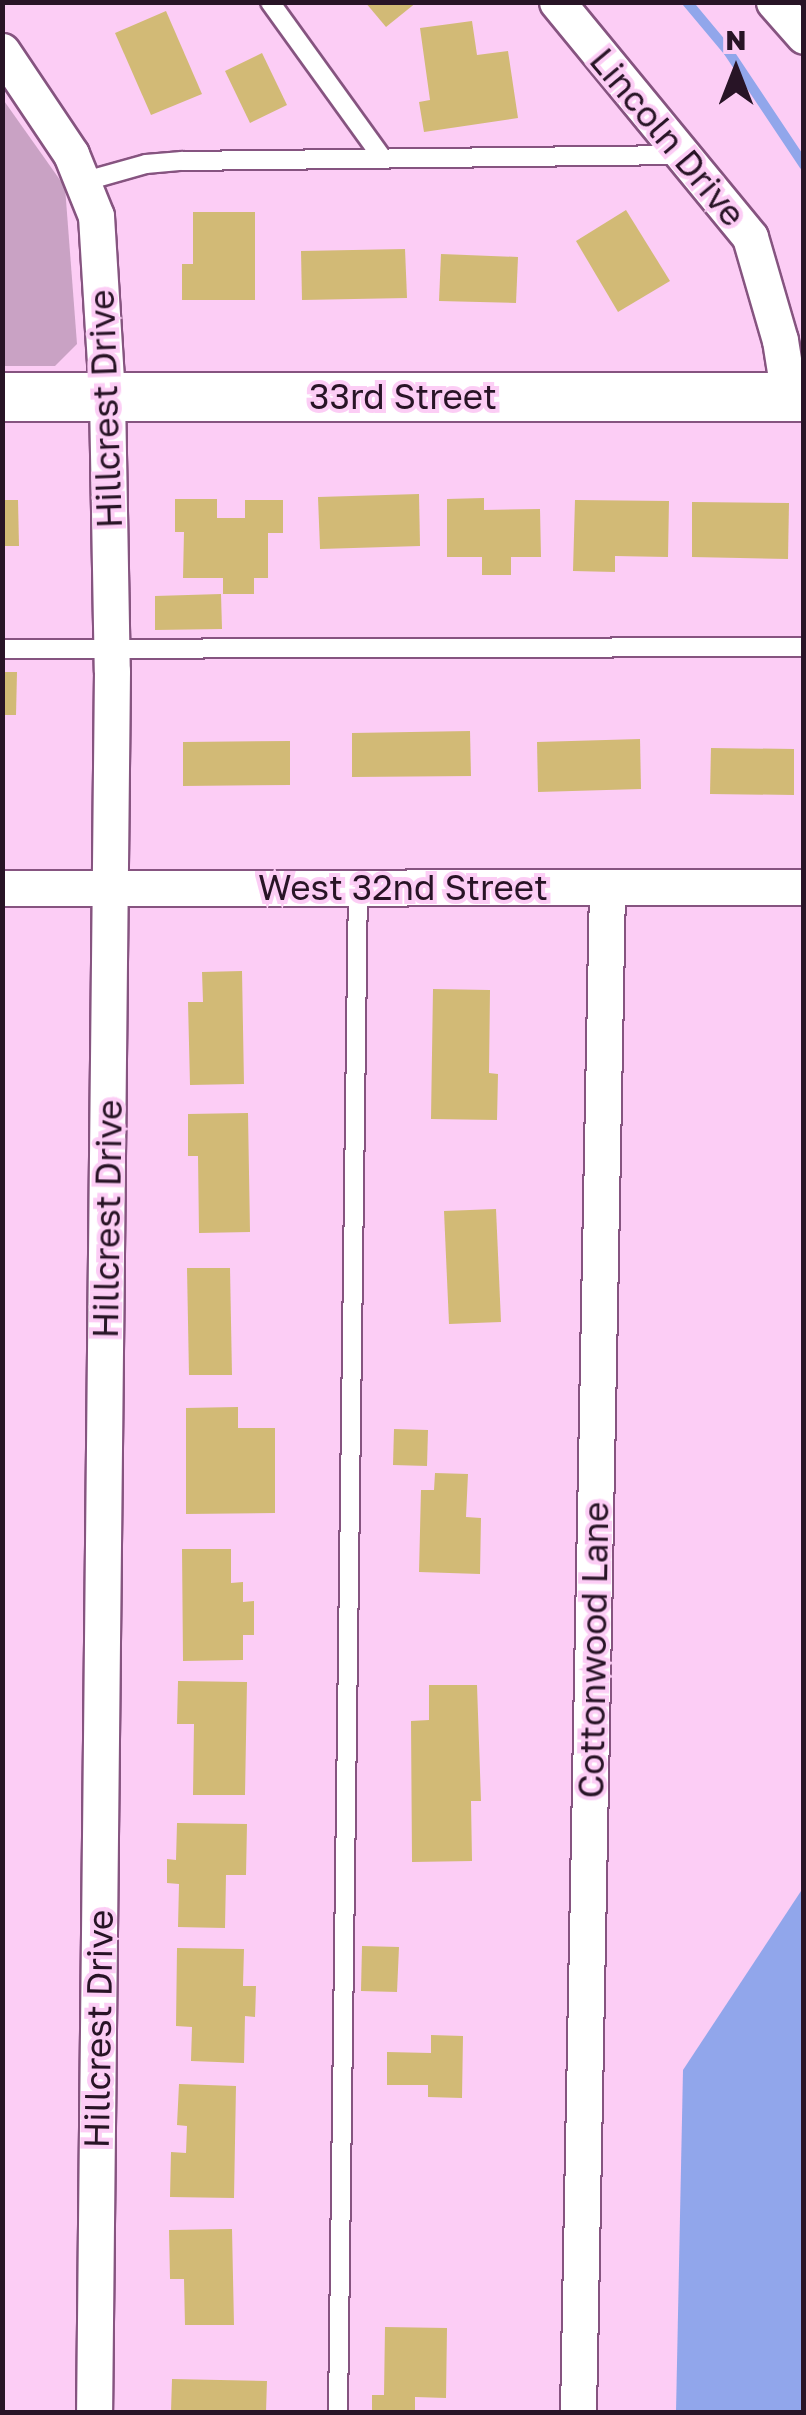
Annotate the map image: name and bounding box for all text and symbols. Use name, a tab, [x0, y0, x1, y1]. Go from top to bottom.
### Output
north arrow	[686, 20, 786, 120]
text: N	[725, 23, 747, 56]
street label: Lincoln Drive	[581, 40, 755, 234]
street label: Hillcrest Drive	[80, 289, 130, 529]
street label: 33rd Street	[309, 375, 497, 417]
street label: West 32nd Street	[258, 866, 548, 908]
street label: Hillcrest Drive	[84, 1099, 130, 1339]
street label: Cottonwood Lane	[569, 1501, 617, 1799]
street label: Hillcrest Drive	[75, 1909, 121, 2149]

